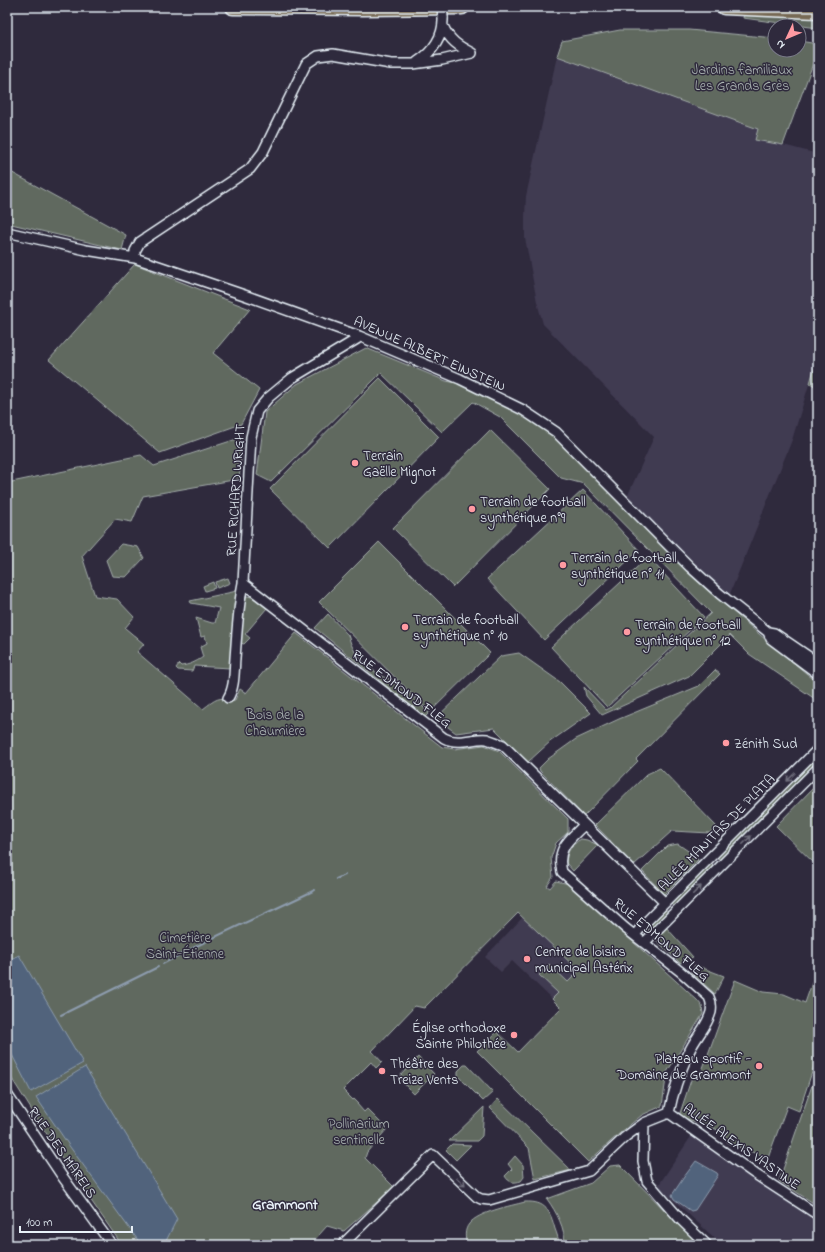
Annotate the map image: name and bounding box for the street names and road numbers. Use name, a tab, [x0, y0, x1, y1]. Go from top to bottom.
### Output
street label: AVENUE ALBERT EINSTEIN	[350, 311, 509, 397]
street label: RUE RICHARD WRIGHT	[221, 423, 252, 557]
street label: RUE EDMOND FLEG	[347, 645, 455, 734]
street label: ALLÉE MANITAS DE PLATA	[654, 770, 781, 897]
street label: RUE EDMOND FLEG	[608, 894, 714, 987]
street label: ALLÉE ALEXIS VASTINE	[678, 1099, 804, 1196]
street label: RUE DES MARELS	[22, 1103, 101, 1203]

